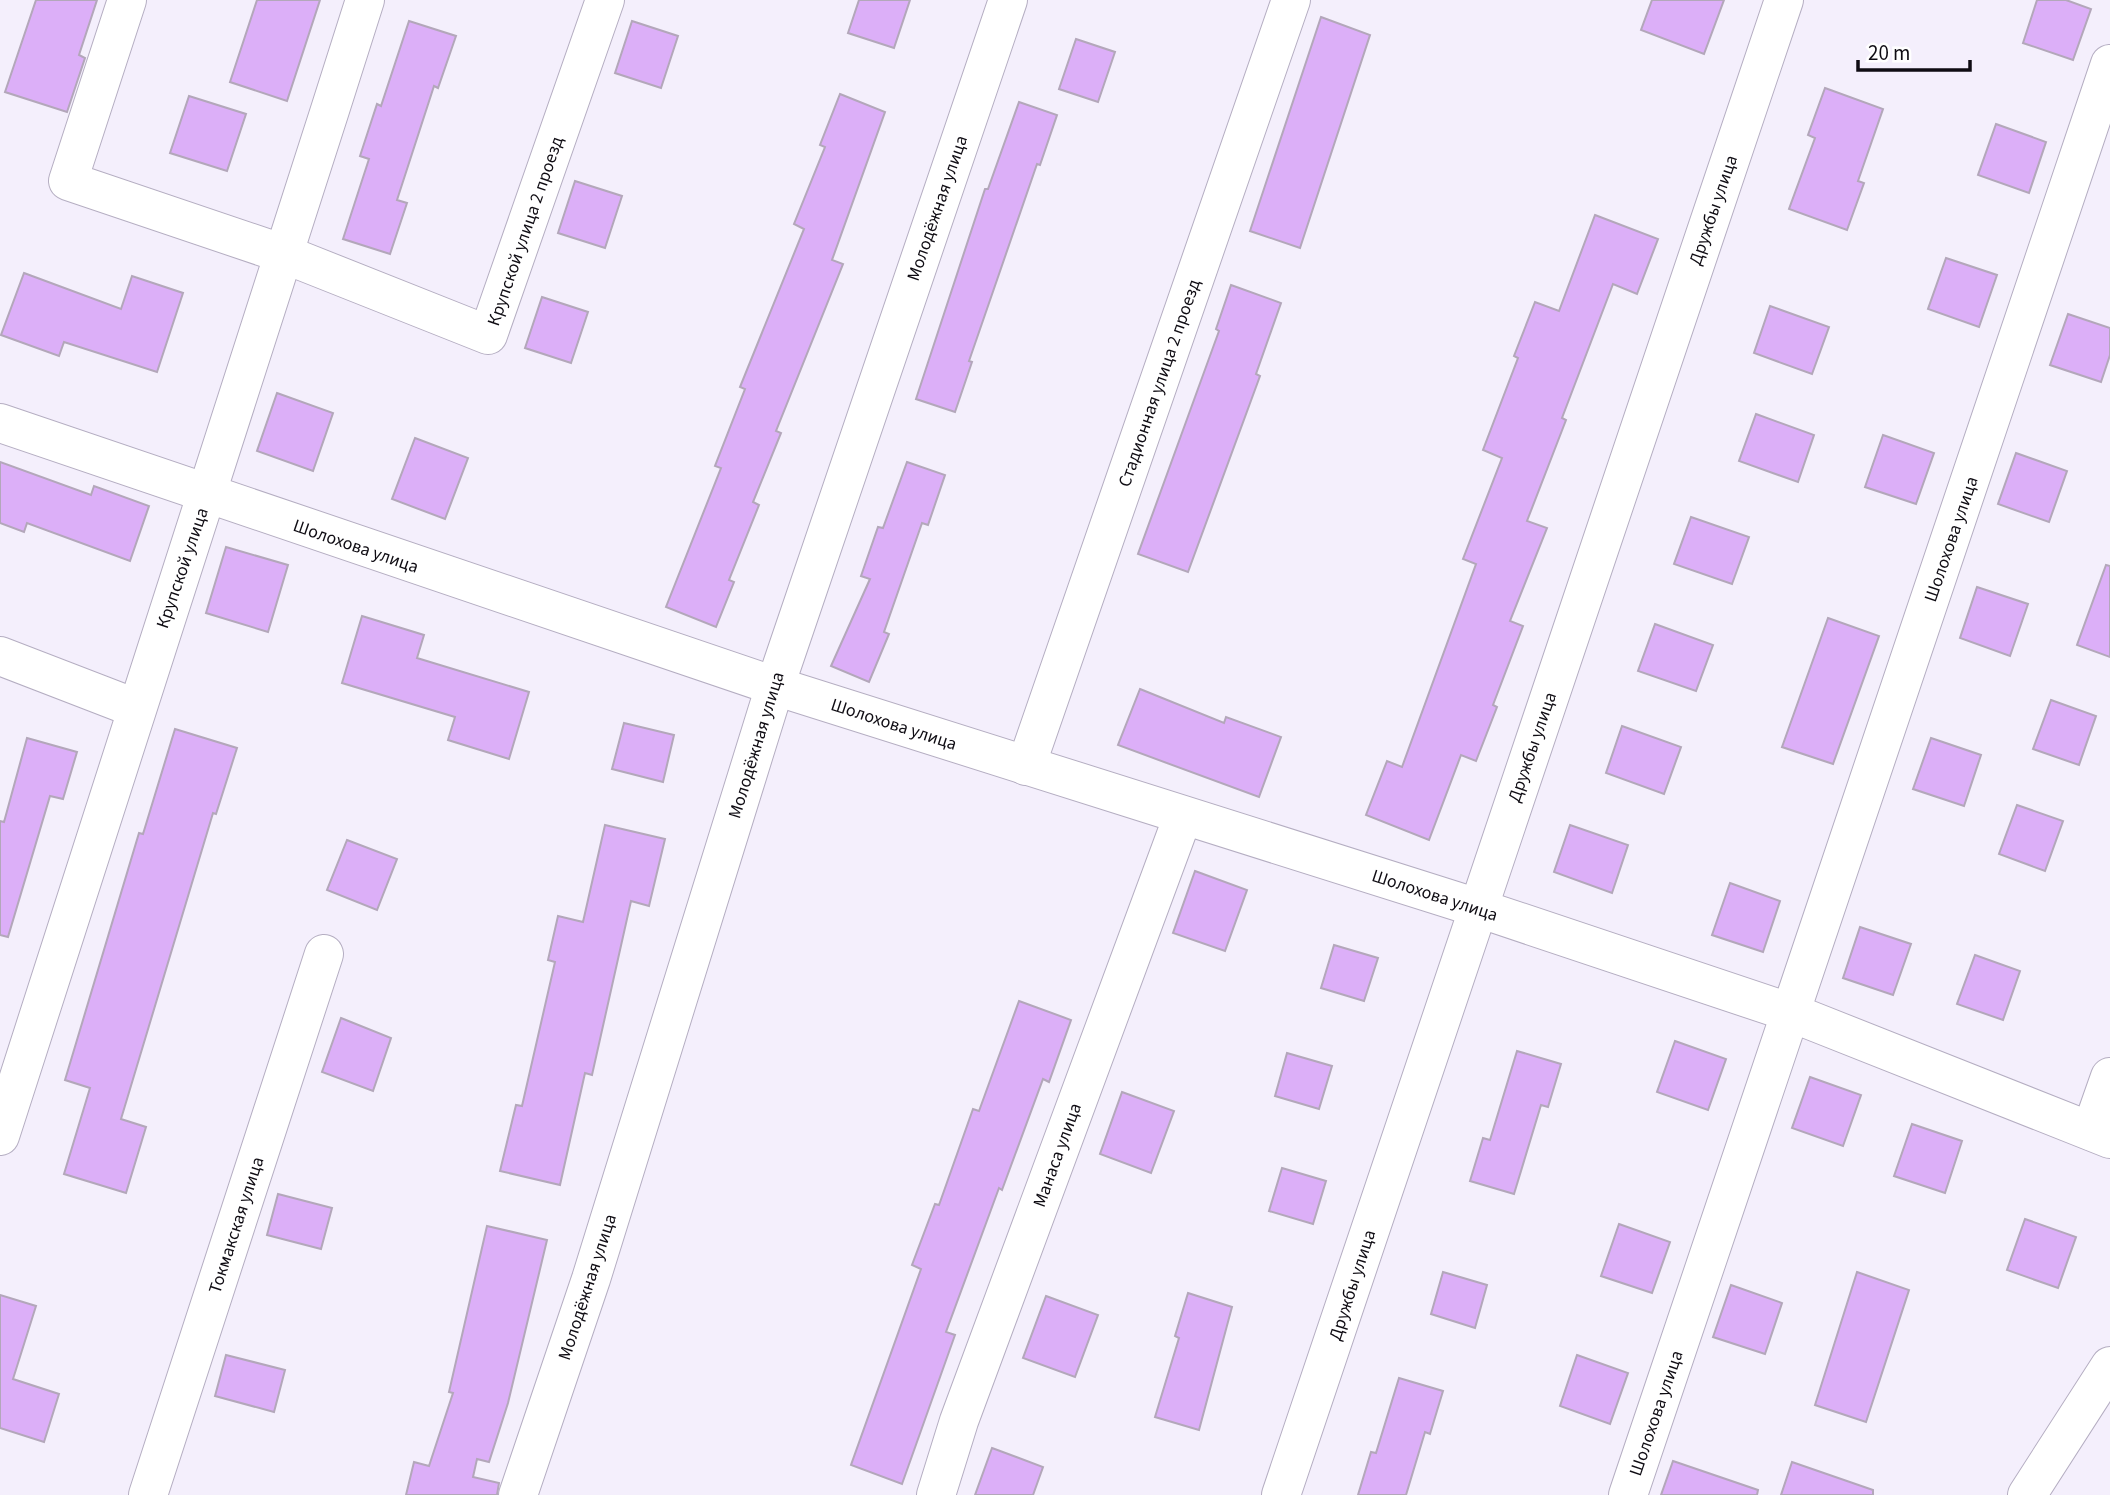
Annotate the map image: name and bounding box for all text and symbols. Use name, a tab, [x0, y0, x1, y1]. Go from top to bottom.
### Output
scale bar	[1858, 28, 1970, 72]
text: 20 m	[1868, 38, 1910, 68]
street label: Молодёжная улица	[901, 132, 974, 284]
street label: Крупской улица 2 проезд	[481, 133, 570, 329]
street label: Дружбы улица	[1683, 152, 1744, 269]
street label: Стадионная улица 2 проезд	[1112, 276, 1207, 490]
street label: Шолохова улица	[1918, 473, 1985, 605]
street label: Крупской улица	[150, 504, 215, 632]
street label: Шолохова улица	[290, 513, 422, 580]
street label: Молодёжная улица	[722, 669, 791, 822]
street label: Дружбы улица	[1502, 689, 1563, 806]
street label: Шолохова улица	[828, 692, 960, 757]
street label: Шолохова улица	[1369, 863, 1501, 928]
street label: Манаса улица	[1027, 1100, 1088, 1211]
street label: Токмакская улица	[203, 1154, 270, 1297]
street label: Молодёжная улица	[552, 1211, 623, 1363]
street label: Дружбы улица	[1323, 1227, 1382, 1344]
street label: Шолохова улица	[1623, 1347, 1690, 1479]

